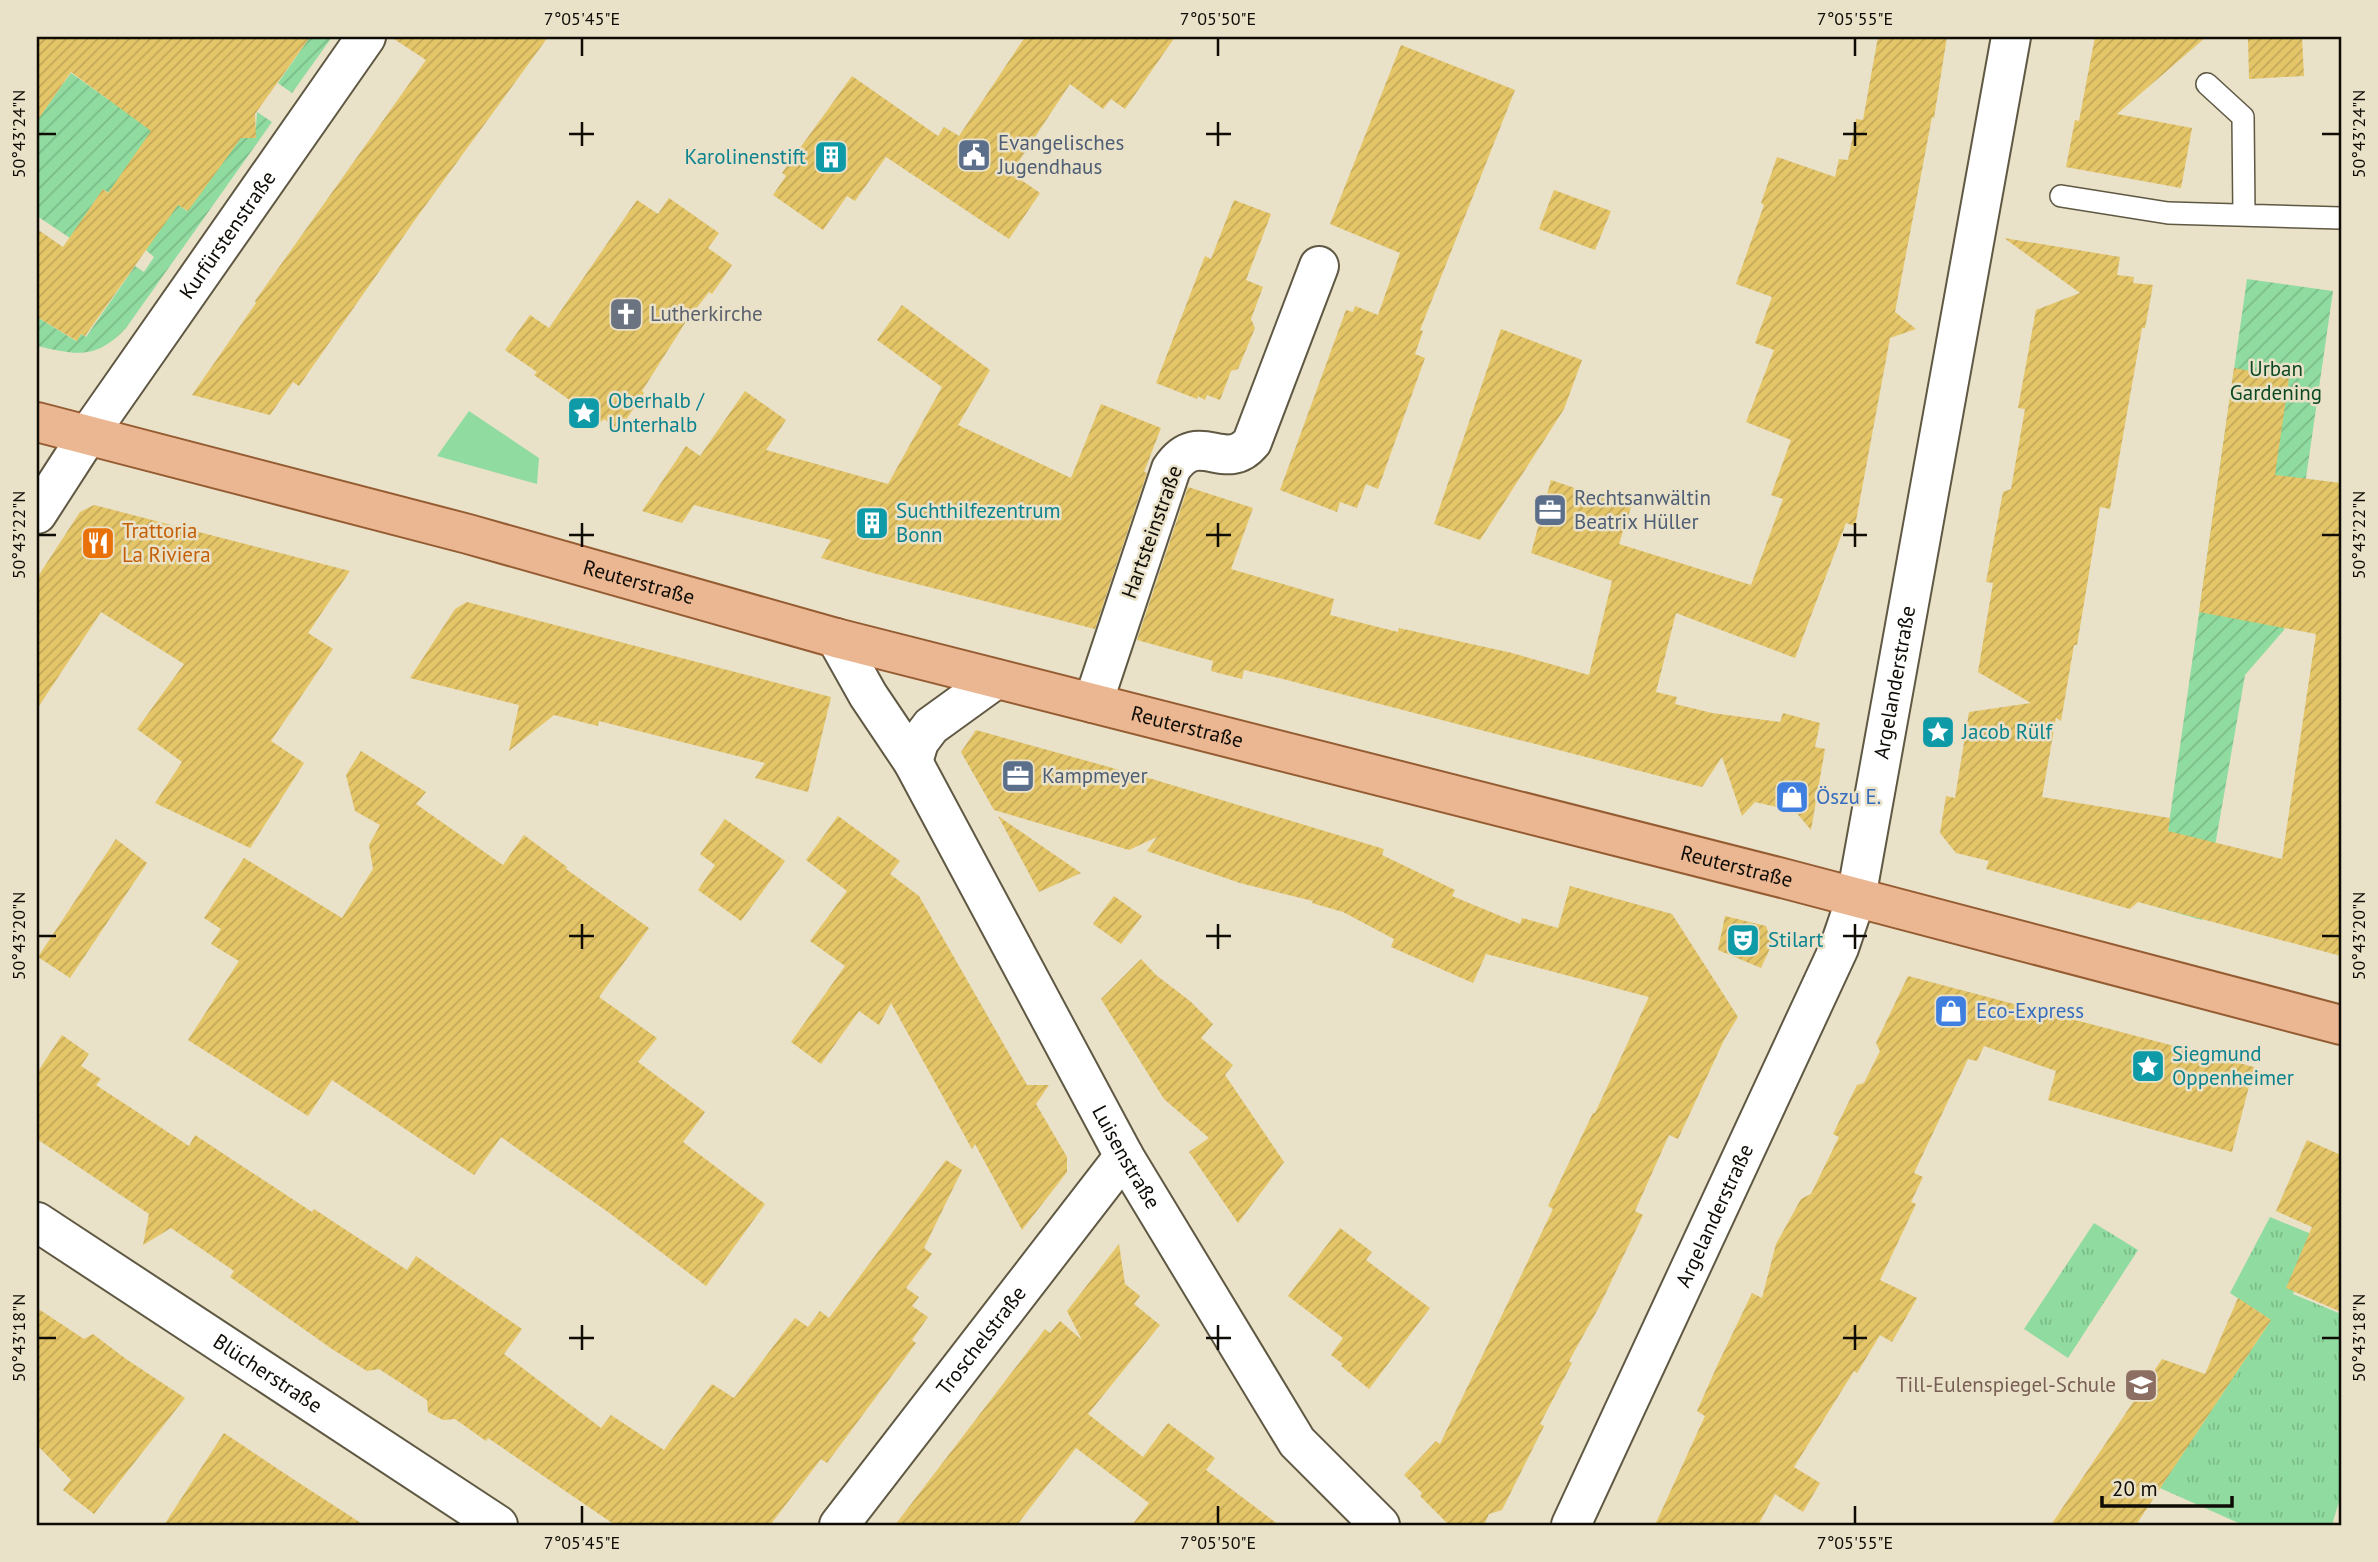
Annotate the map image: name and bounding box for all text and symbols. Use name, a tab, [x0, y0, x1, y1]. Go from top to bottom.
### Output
text: 7°05'45"E	[544, 7, 620, 30]
text: 7°05'50"E	[1180, 7, 1256, 30]
text: 7°05'55"E	[1817, 7, 1893, 30]
text: 50°43'24"N	[7, 90, 30, 178]
text: 50°43'24"N	[2347, 90, 2370, 178]
place label: Evangelisches Jugendhaus	[997, 129, 1124, 180]
public building icon: Evangelisches Jugendhaus	[955, 136, 993, 174]
building icon: Karolinenstift	[812, 138, 850, 176]
place label: Karolinenstift	[684, 143, 806, 170]
street label: Kurfürstenstraße	[173, 165, 281, 304]
church icon: Lutherkirche	[607, 295, 645, 333]
place label: Lutherkirche	[650, 300, 763, 327]
park label: Urban Gardening	[2230, 355, 2322, 406]
place label: Oberhalb / Unterhalb	[608, 387, 705, 438]
place icon: Oberhalb / Unterhalb	[565, 394, 603, 432]
street label: Hartsteinstraße	[1115, 462, 1188, 602]
place label: Rechtsanwältin Beatrix Hüller	[1574, 484, 1711, 535]
text: 50°43'22"N	[7, 491, 30, 579]
office icon: Rechtsanwältin Beatrix Hüller	[1531, 491, 1569, 529]
text: 50°43'22"N	[2347, 491, 2370, 579]
place label: Suchthilfezentrum Bonn	[896, 497, 1061, 548]
building icon: Suchthilfezentrum Bonn	[853, 504, 891, 542]
place label: Trattoria La Riviera	[122, 517, 211, 568]
restaurant icon: Trattoria La Riviera	[79, 524, 117, 562]
street label: Reuterstraße	[580, 553, 698, 610]
street label: Argelanderstraße	[1867, 604, 1921, 761]
street label: Reuterstraße	[1128, 699, 1246, 754]
place icon: Jacob Rülf	[1919, 713, 1957, 751]
place label: Jacob Rülf	[1961, 718, 2053, 745]
office icon: Kampmeyer	[999, 757, 1037, 795]
place label: Kampmeyer	[1042, 762, 1148, 789]
shop icon: Öszu E.	[1773, 778, 1811, 816]
place label: Öszu E.	[1816, 783, 1881, 810]
street label: Reuterstraße	[1678, 839, 1796, 893]
text: 50°43'20"N	[7, 892, 30, 980]
text: 50°43'20"N	[2347, 892, 2370, 980]
theatre icon: Stilart	[1724, 921, 1762, 959]
place label: Stilart	[1768, 926, 1823, 953]
shop icon: Eco-Express	[1932, 992, 1970, 1030]
place label: Eco-Express	[1976, 997, 2084, 1024]
place label: Siegmund Oppenheimer	[2172, 1040, 2294, 1091]
place icon: Siegmund Oppenheimer	[2129, 1047, 2167, 1085]
street label: Luisenstraße	[1086, 1100, 1167, 1214]
street label: Argelanderstraße	[1669, 1139, 1759, 1292]
street label: Troschelstraße	[930, 1280, 1032, 1400]
text: 50°43'18"N	[7, 1294, 30, 1382]
text: 50°43'18"N	[2347, 1294, 2370, 1382]
street label: Blücherstraße	[208, 1328, 328, 1419]
school or university icon: Till-Eulenspiegel-Schule	[2122, 1366, 2160, 1404]
place label: Till-Eulenspiegel-Schule	[1896, 1371, 2116, 1398]
scale bar	[2102, 1464, 2231, 1508]
text: 20 m	[2112, 1475, 2158, 1502]
text: 7°05'45"E	[544, 1531, 620, 1554]
text: 7°05'50"E	[1180, 1531, 1256, 1554]
text: 7°05'55"E	[1817, 1531, 1893, 1554]

